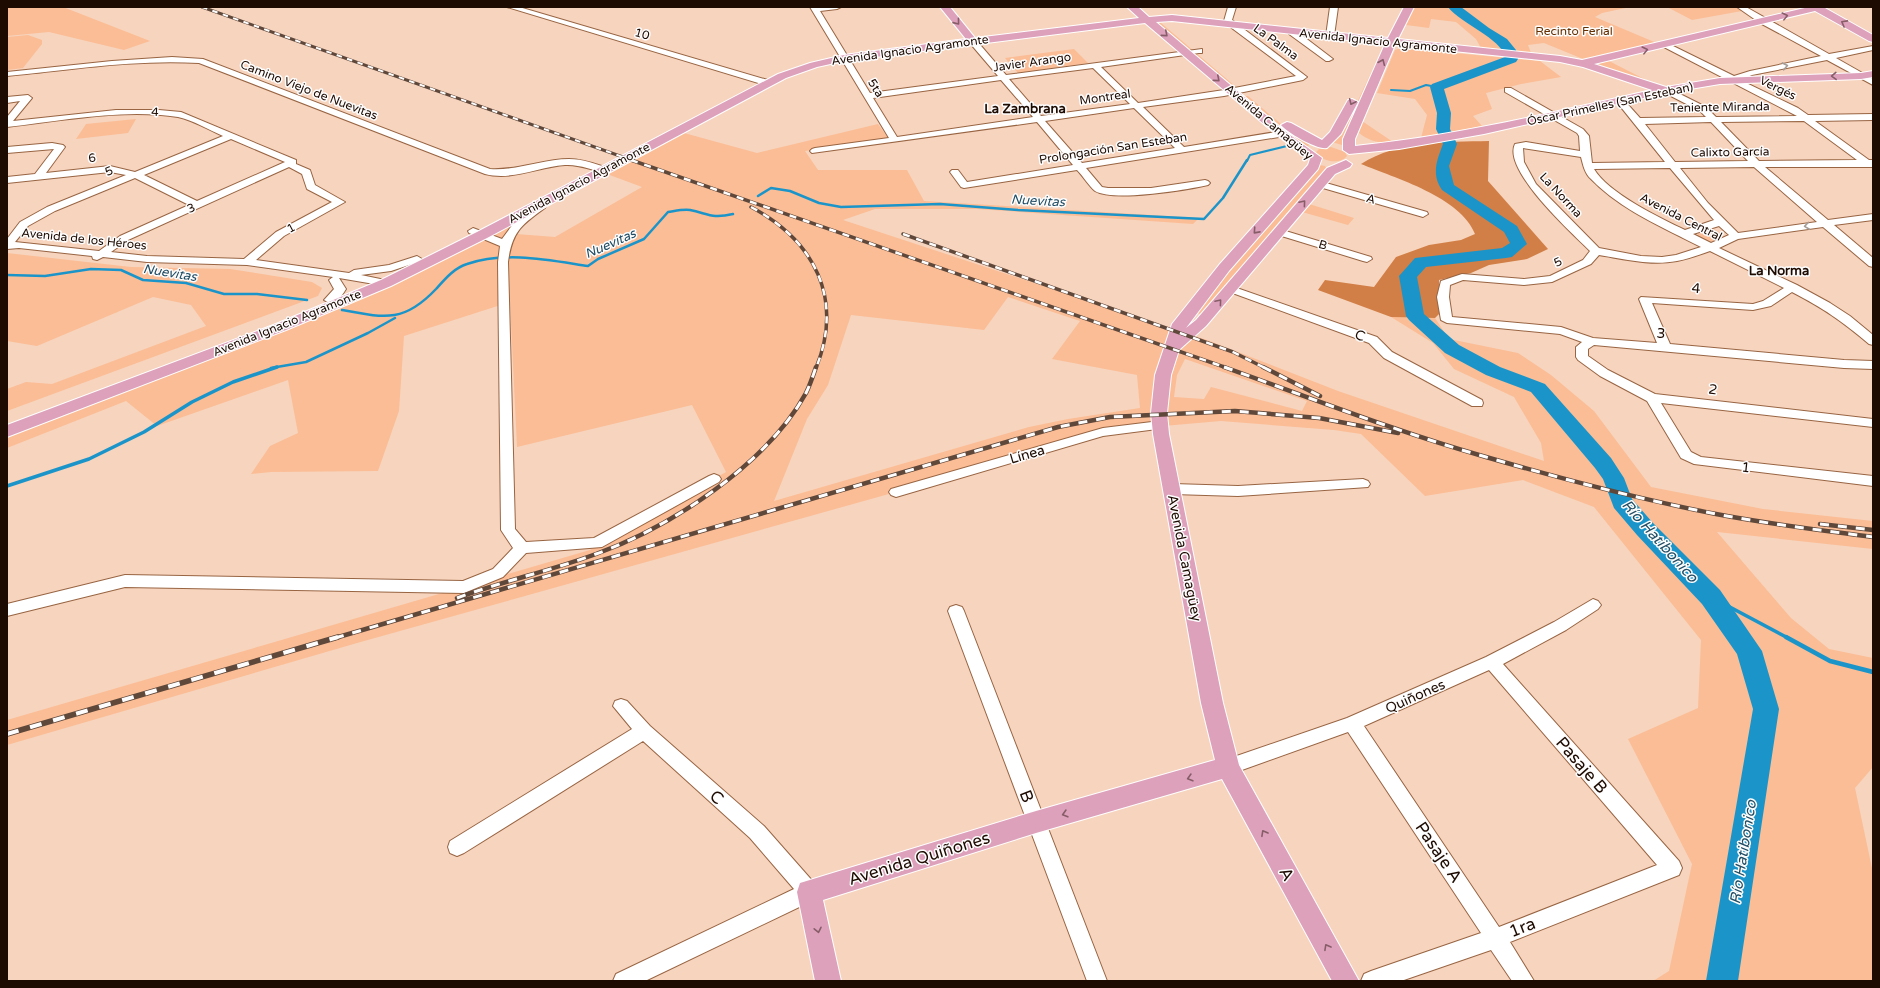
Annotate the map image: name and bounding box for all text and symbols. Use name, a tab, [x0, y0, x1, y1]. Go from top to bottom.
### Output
one-way arrow	[1781, 12, 1788, 21]
one-way arrow	[953, 18, 960, 25]
one-way arrow	[1841, 20, 1848, 27]
street label: La Palma	[1251, 21, 1301, 63]
park label: Recinto Ferial	[1535, 24, 1613, 38]
street label: 10	[633, 25, 652, 43]
street label: Avenida Ignacio Agramonte	[1298, 26, 1458, 56]
one-way arrow	[1160, 30, 1167, 37]
street label: Avenida Ignacio Agramonte	[831, 32, 990, 68]
one-way arrow	[1641, 46, 1648, 54]
street label: Javier Arango	[992, 50, 1072, 74]
street label: Camino Viejo de Nuevitas	[238, 57, 380, 123]
one-way arrow	[1378, 58, 1386, 65]
one-way arrow	[1782, 62, 1788, 71]
one-way arrow	[1831, 72, 1837, 81]
street label: Vergés	[1757, 73, 1799, 103]
one-way arrow	[1212, 74, 1219, 81]
street label: 5ta	[865, 76, 887, 100]
street label: Óscar Primelles (San Esteban)	[1526, 79, 1695, 128]
street label: Avenida Camagüey	[1222, 81, 1316, 163]
street label: Montreal	[1079, 86, 1131, 108]
one-way arrow	[1349, 98, 1357, 105]
street label: Teniente Miranda	[1670, 99, 1770, 115]
district label: La Zambrana	[984, 101, 1066, 117]
street label: 4	[151, 105, 160, 119]
street label: Prolongación San Esteban	[1038, 129, 1188, 167]
street label: Avenida Ignacio Agramonte	[506, 140, 652, 226]
street label: Calixto García	[1690, 144, 1770, 160]
street label: 6	[88, 151, 96, 165]
street label: 5	[103, 163, 115, 179]
street label: La Norma	[1537, 170, 1585, 220]
street label: Avenida Central	[1638, 190, 1724, 244]
street label: A	[1365, 191, 1377, 207]
water label: Nuevitas	[1011, 192, 1066, 210]
street label: 3	[185, 200, 197, 216]
one-way arrow	[1299, 201, 1306, 208]
street label: 1	[284, 220, 298, 236]
one-way arrow	[1804, 221, 1810, 230]
street label: Avenida de los Héroes	[21, 225, 148, 253]
water label: Nuevitas	[582, 225, 639, 262]
one-way arrow	[1254, 227, 1261, 234]
street label: B	[1317, 237, 1329, 253]
street label: 5	[1552, 254, 1564, 270]
water label: Nuevitas	[142, 261, 199, 285]
district label: La Norma	[1749, 263, 1809, 279]
street label: 4	[1691, 280, 1701, 297]
street label: Avenida Ignacio Agramonte	[211, 287, 363, 359]
one-way arrow	[1215, 300, 1222, 307]
street label: 3	[1656, 325, 1666, 342]
street label: C	[1352, 326, 1368, 345]
street label: 2	[1708, 381, 1718, 398]
street label: Línea	[1008, 441, 1047, 468]
street label: 1	[1741, 459, 1751, 476]
street label: Avenida Camagüey	[1164, 493, 1205, 623]
water label: Río Hatibonico	[1618, 496, 1702, 587]
street label: Quiñones	[1383, 676, 1448, 717]
street label: Pasaje B	[1551, 733, 1612, 798]
one-way arrow	[1187, 773, 1194, 782]
street label: C	[705, 786, 728, 809]
street label: B	[1015, 787, 1038, 805]
water label: Río Hatibonico	[1726, 798, 1760, 905]
one-way arrow	[1062, 809, 1069, 818]
street label: Pasaje A	[1411, 818, 1467, 887]
street label: Avenida Quiñones	[846, 827, 992, 890]
one-way arrow	[1261, 830, 1269, 837]
street label: A	[1274, 864, 1299, 885]
street label: 1ra	[1506, 913, 1538, 942]
one-way arrow	[813, 927, 821, 933]
one-way arrow	[1324, 944, 1331, 951]

